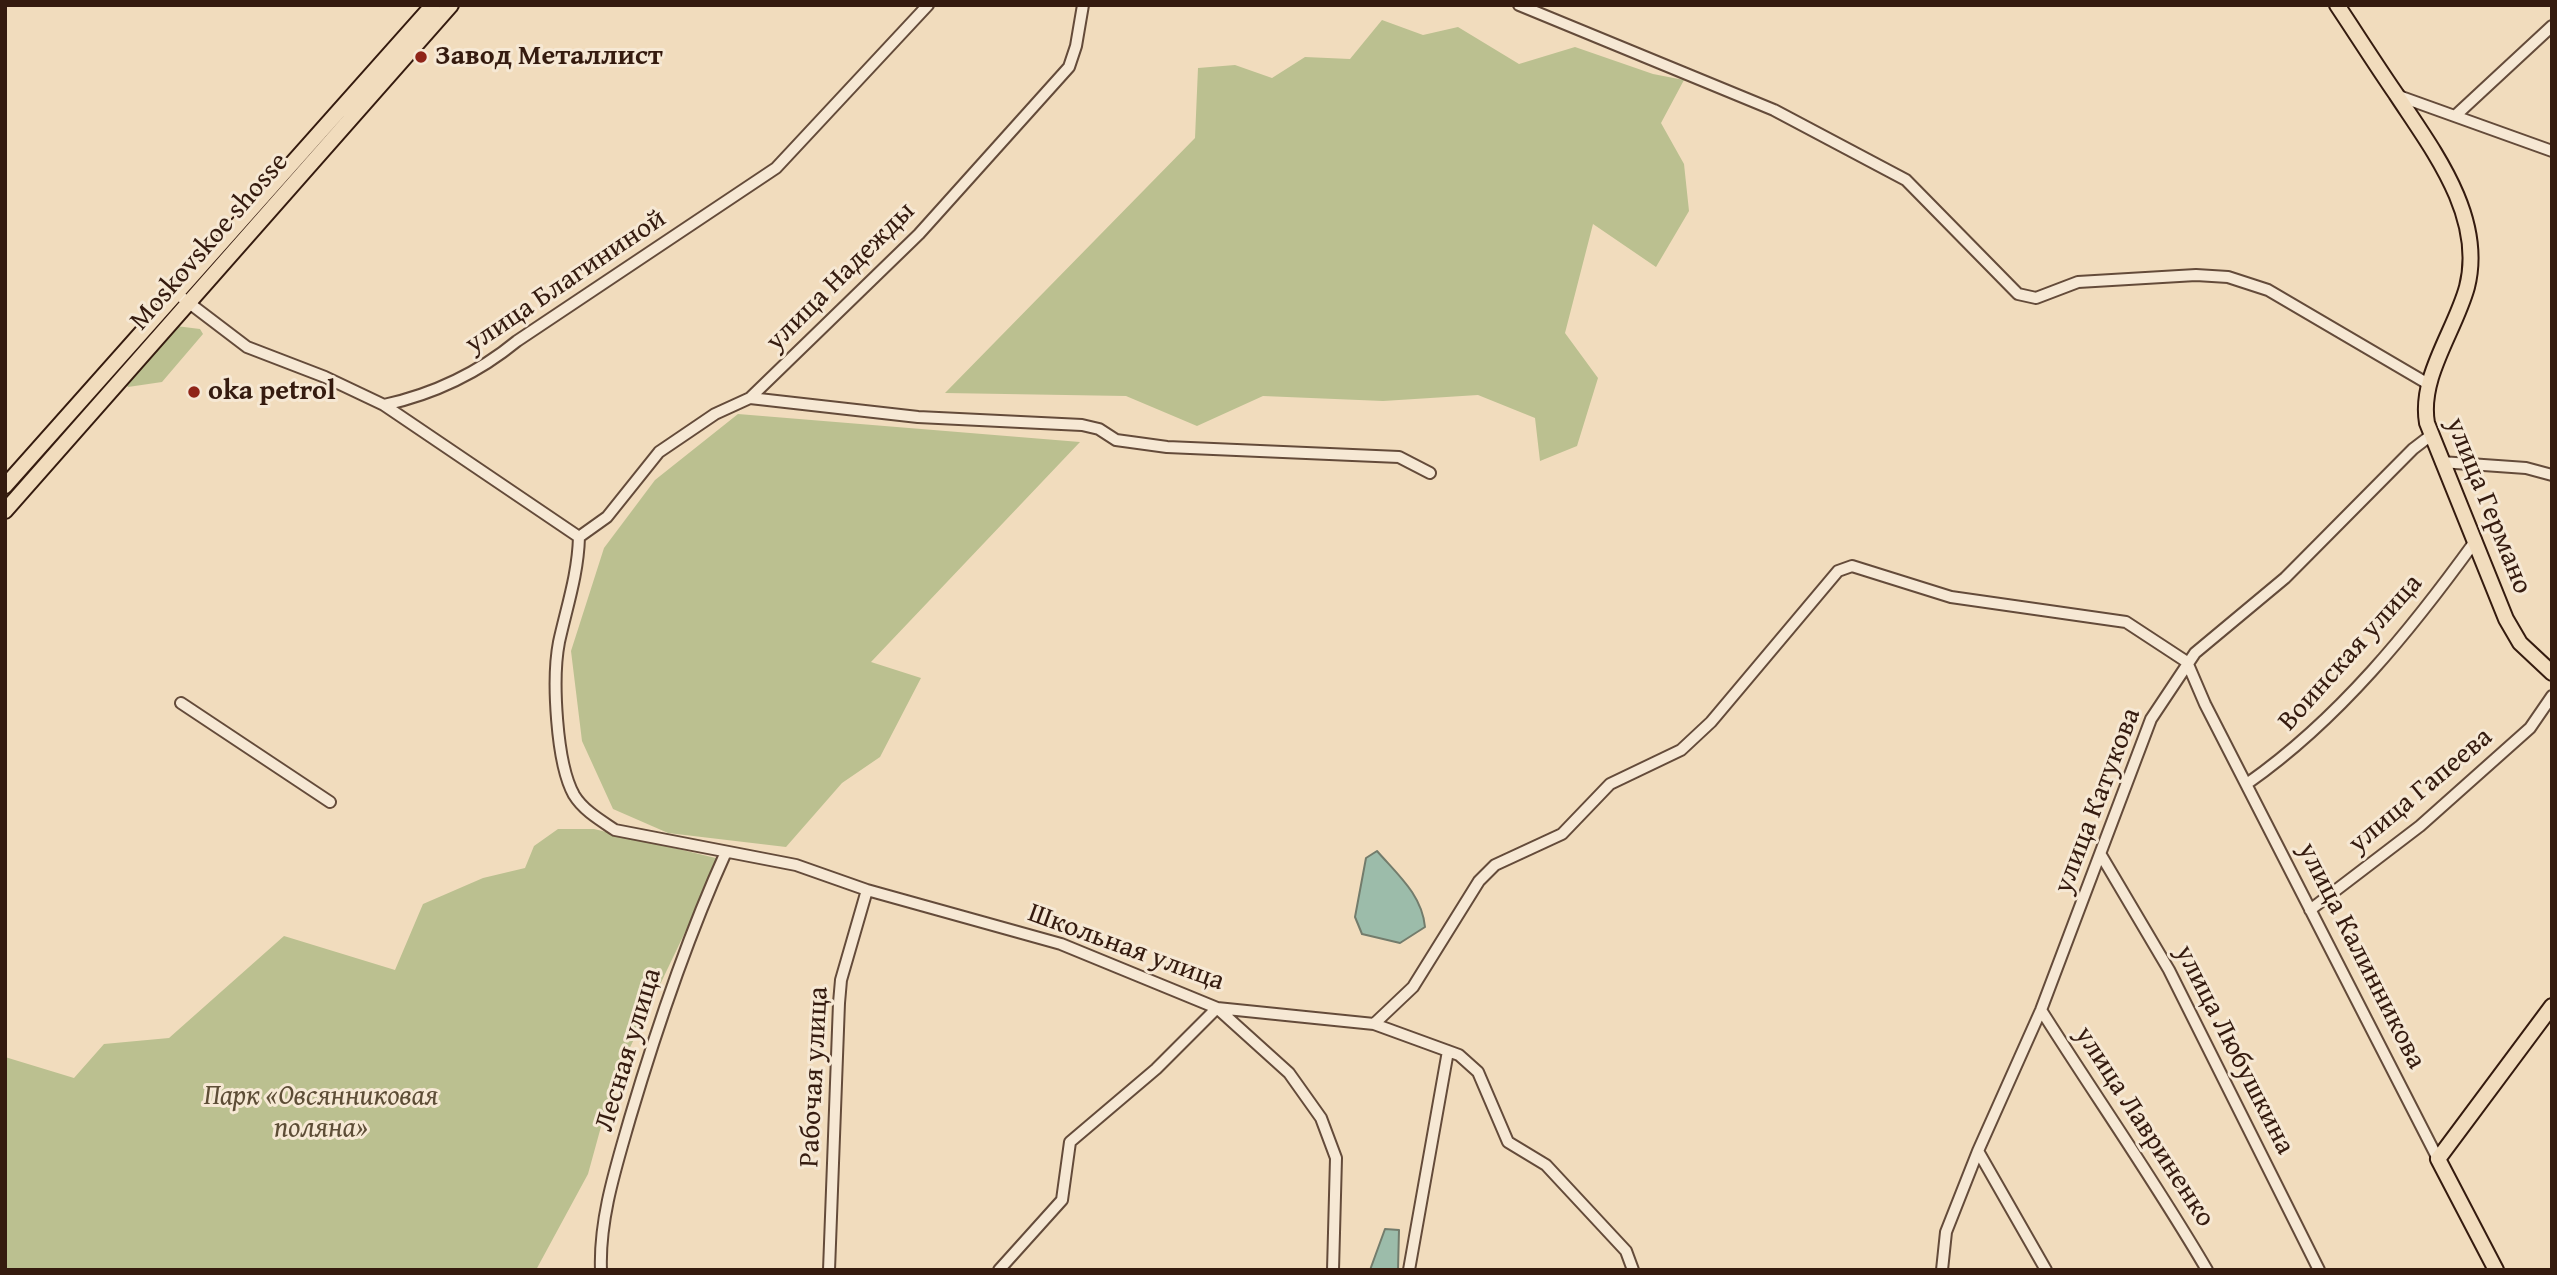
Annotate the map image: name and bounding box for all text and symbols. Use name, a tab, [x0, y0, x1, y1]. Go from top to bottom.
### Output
place label: Завод Металлист	[435, 40, 663, 74]
marker: Завод Металлист	[413, 49, 429, 65]
street label: Moskovskoe shosse	[124, 146, 296, 338]
street label: улица Надежды	[759, 195, 923, 359]
street label: улица Благининой	[459, 202, 673, 362]
place label: oka petrol	[208, 375, 336, 409]
marker: oka petrol	[186, 384, 202, 400]
street label: улица Германо	[2437, 413, 2539, 599]
street label: Воинская улица	[2272, 568, 2430, 738]
street label: улица Катукова	[2047, 703, 2149, 899]
street label: улица Гапеева	[2342, 721, 2500, 861]
street label: улица Калинникова	[2289, 837, 2433, 1075]
street label: Школьная улица	[1023, 897, 1229, 999]
street label: улица Любушкина	[2167, 940, 2301, 1160]
street label: Лесная улица	[588, 964, 670, 1136]
street label: Рабочая улица	[793, 986, 837, 1168]
street label: улица Лавриненко	[2067, 1020, 2221, 1234]
park label: Парк «Овсянниковая поляна»	[204, 1080, 438, 1146]

